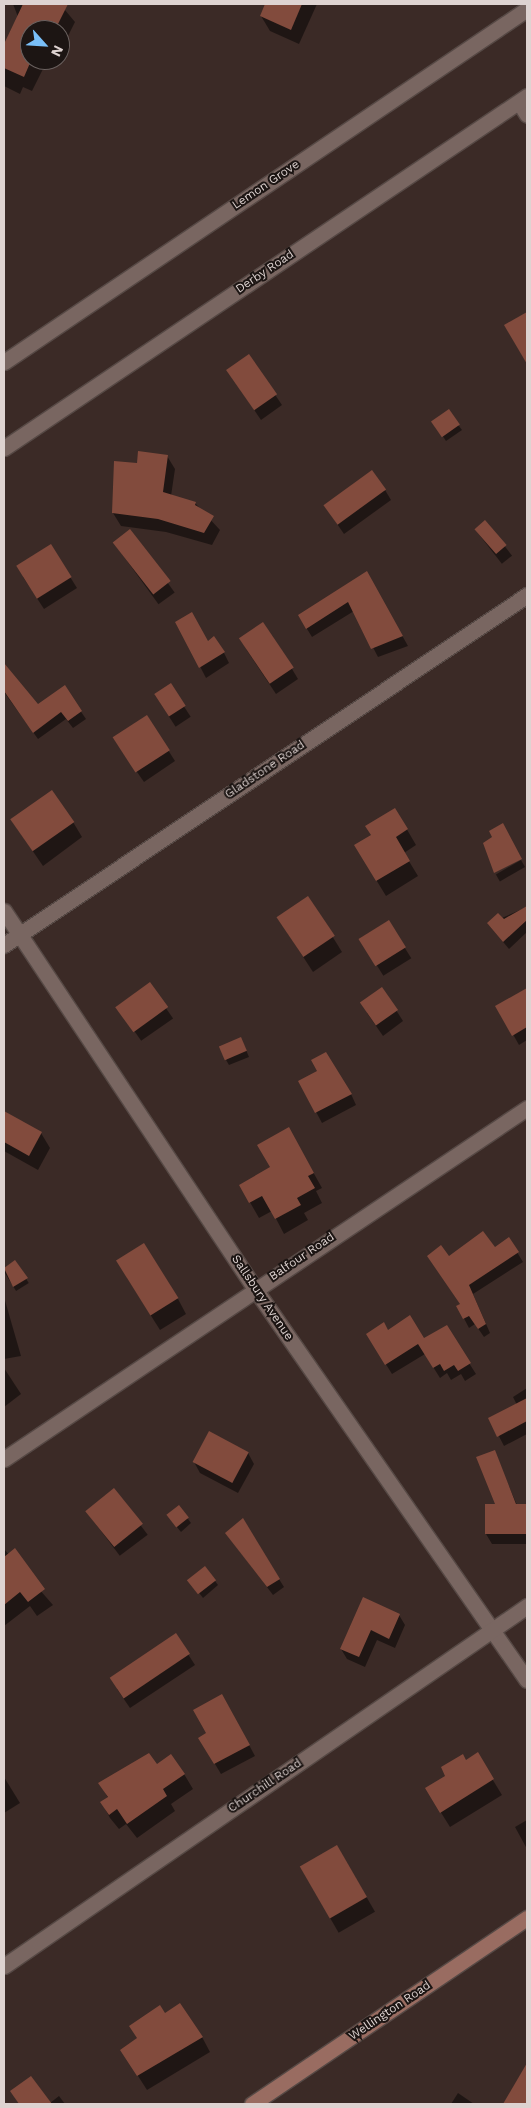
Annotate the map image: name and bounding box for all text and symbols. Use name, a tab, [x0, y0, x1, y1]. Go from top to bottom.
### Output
north arrow	[20, 20, 70, 70]
text: N	[48, 43, 67, 59]
street label: Lemon Grove	[230, 157, 302, 213]
street label: Derby Road	[233, 247, 297, 297]
street label: Gladstone Road	[222, 738, 308, 802]
street label: Balfour Road	[267, 1230, 337, 1284]
street label: Sallsbury Avenue	[228, 1252, 296, 1344]
street label: Churchill Road	[225, 1756, 305, 1816]
street label: Wellington Road	[346, 1978, 434, 2044]

